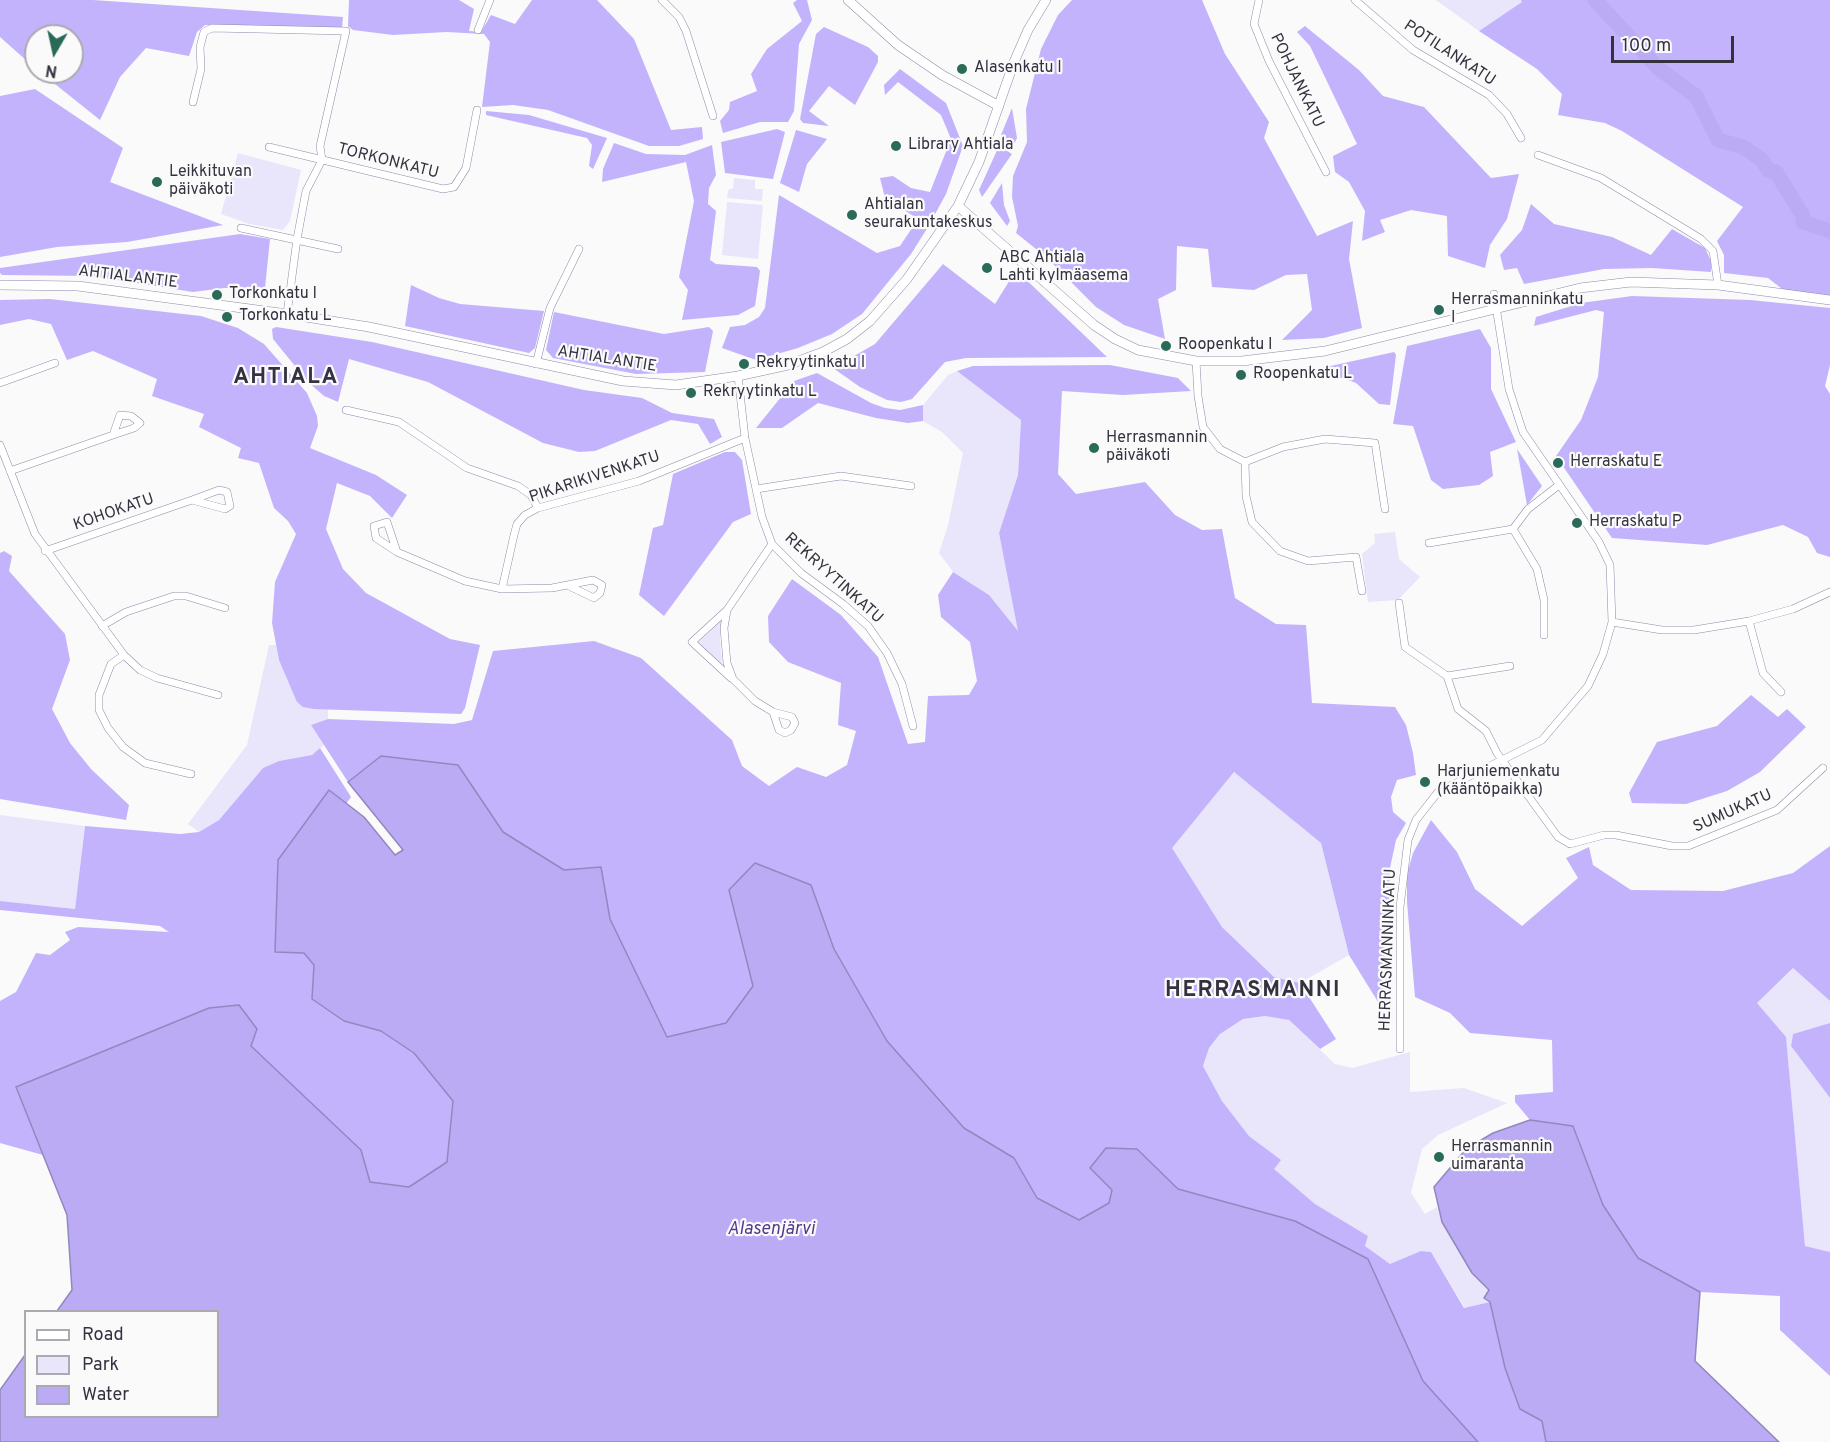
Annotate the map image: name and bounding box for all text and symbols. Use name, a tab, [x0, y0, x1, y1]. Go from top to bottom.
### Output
street label: POTILANKATU	[1399, 17, 1499, 91]
north arrow	[24, 24, 84, 84]
scale bar	[1614, 24, 1737, 62]
street label: POHJANKATU	[1265, 31, 1327, 131]
text: 100 m	[1622, 35, 1671, 58]
text: N	[44, 59, 59, 81]
place label: Alasenkatu I	[974, 59, 1062, 79]
marker: Alasenkatu I	[955, 62, 969, 76]
place label: Library Ahtiala	[908, 136, 1013, 156]
marker: Library Ahtiala	[889, 139, 903, 153]
street label: TORKONKATU	[335, 140, 441, 184]
place label: Leikkituvan päiväkoti	[169, 163, 252, 201]
marker: Leikkituvan päiväkoti	[150, 175, 164, 189]
place label: Ahtialan seurakuntakeskus	[864, 196, 993, 234]
marker: Ahtialan seurakuntakeskus	[845, 208, 859, 222]
place label: ABC Ahtiala Lahti kylmäasema	[999, 249, 1128, 287]
marker: ABC Ahtiala Lahti kylmäasema	[980, 261, 994, 275]
street label: AHTIALANTIE	[77, 262, 179, 294]
place label: Torkonkatu I	[229, 285, 317, 305]
marker: Torkonkatu I	[210, 288, 224, 302]
place label: Herrasmanninkatu I	[1451, 291, 1583, 329]
marker: Herrasmanninkatu I	[1432, 303, 1446, 317]
place label: Torkonkatu L	[239, 307, 331, 327]
marker: Torkonkatu L	[220, 310, 234, 324]
place label: Roopenkatu I	[1178, 336, 1273, 356]
marker: Roopenkatu I	[1159, 339, 1173, 353]
street label: AHTIALANTIE	[556, 343, 658, 377]
place label: Rekryytinkatu I	[756, 354, 865, 374]
marker: Rekryytinkatu I	[737, 357, 751, 371]
place label: Roopenkatu L	[1253, 365, 1352, 385]
district label: AHTIALA	[233, 366, 339, 392]
marker: Roopenkatu L	[1234, 368, 1248, 382]
place label: Rekryytinkatu L	[703, 383, 817, 403]
marker: Rekryytinkatu L	[684, 386, 698, 400]
place label: Herrasmannin päiväkoti	[1106, 429, 1208, 467]
marker: Herrasmannin päiväkoti	[1087, 441, 1101, 455]
street label: PIKARIKIVENKATU	[527, 448, 663, 508]
place label: Herraskatu E	[1570, 453, 1662, 473]
marker: Herraskatu E	[1551, 456, 1565, 470]
street label: KOHOKATU	[71, 490, 157, 536]
place label: Herraskatu P	[1589, 513, 1682, 533]
marker: Herraskatu P	[1570, 516, 1584, 530]
street label: REKRYYTINKATU	[780, 530, 886, 628]
place label: Harjuniemenkatu (kääntöpaikka)	[1437, 763, 1560, 801]
marker: Harjuniemenkatu (kääntöpaikka)	[1418, 775, 1432, 789]
street label: SUMUKATU	[1691, 786, 1775, 838]
street label: HERRASMANNINKATU	[1377, 868, 1401, 1032]
district label: HERRASMANNI	[1165, 979, 1341, 1005]
place label: Herrasmannin uimaranta	[1451, 1138, 1553, 1176]
marker: Herrasmannin uimaranta	[1432, 1150, 1446, 1164]
water label: Alasenjärvi	[727, 1219, 815, 1241]
legend	[24, 1310, 219, 1418]
text: Road	[82, 1324, 124, 1347]
text: Park	[82, 1354, 119, 1377]
text: Water	[82, 1384, 129, 1407]

